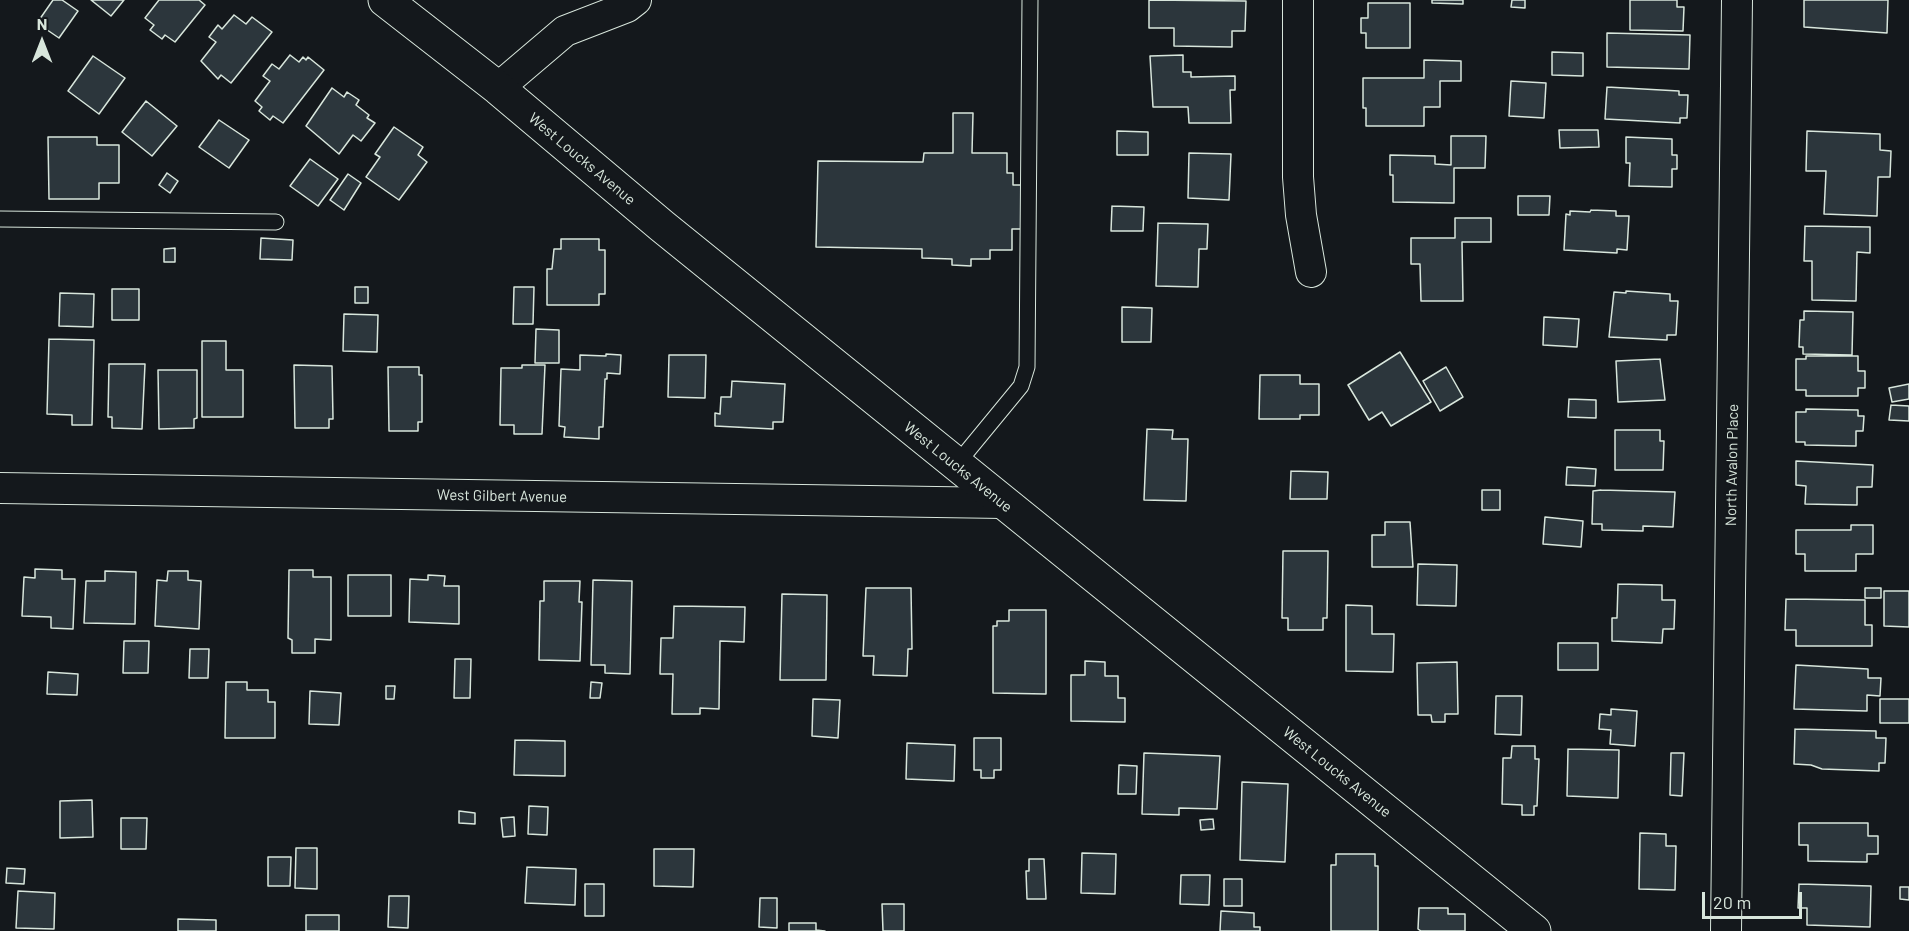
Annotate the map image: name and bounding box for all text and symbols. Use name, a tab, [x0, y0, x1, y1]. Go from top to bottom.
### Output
north arrow	[12, 12, 72, 72]
text: N	[37, 14, 47, 33]
street label: West Loucks Avenue	[525, 109, 639, 209]
street label: North Avalon Place	[1722, 404, 1742, 526]
street label: West Loucks Avenue	[900, 418, 1016, 516]
street label: West Gilbert Avenue	[437, 486, 567, 506]
street label: West Loucks Avenue	[1279, 723, 1395, 821]
scale bar	[1705, 880, 1806, 918]
text: 20 m	[1713, 891, 1751, 913]

